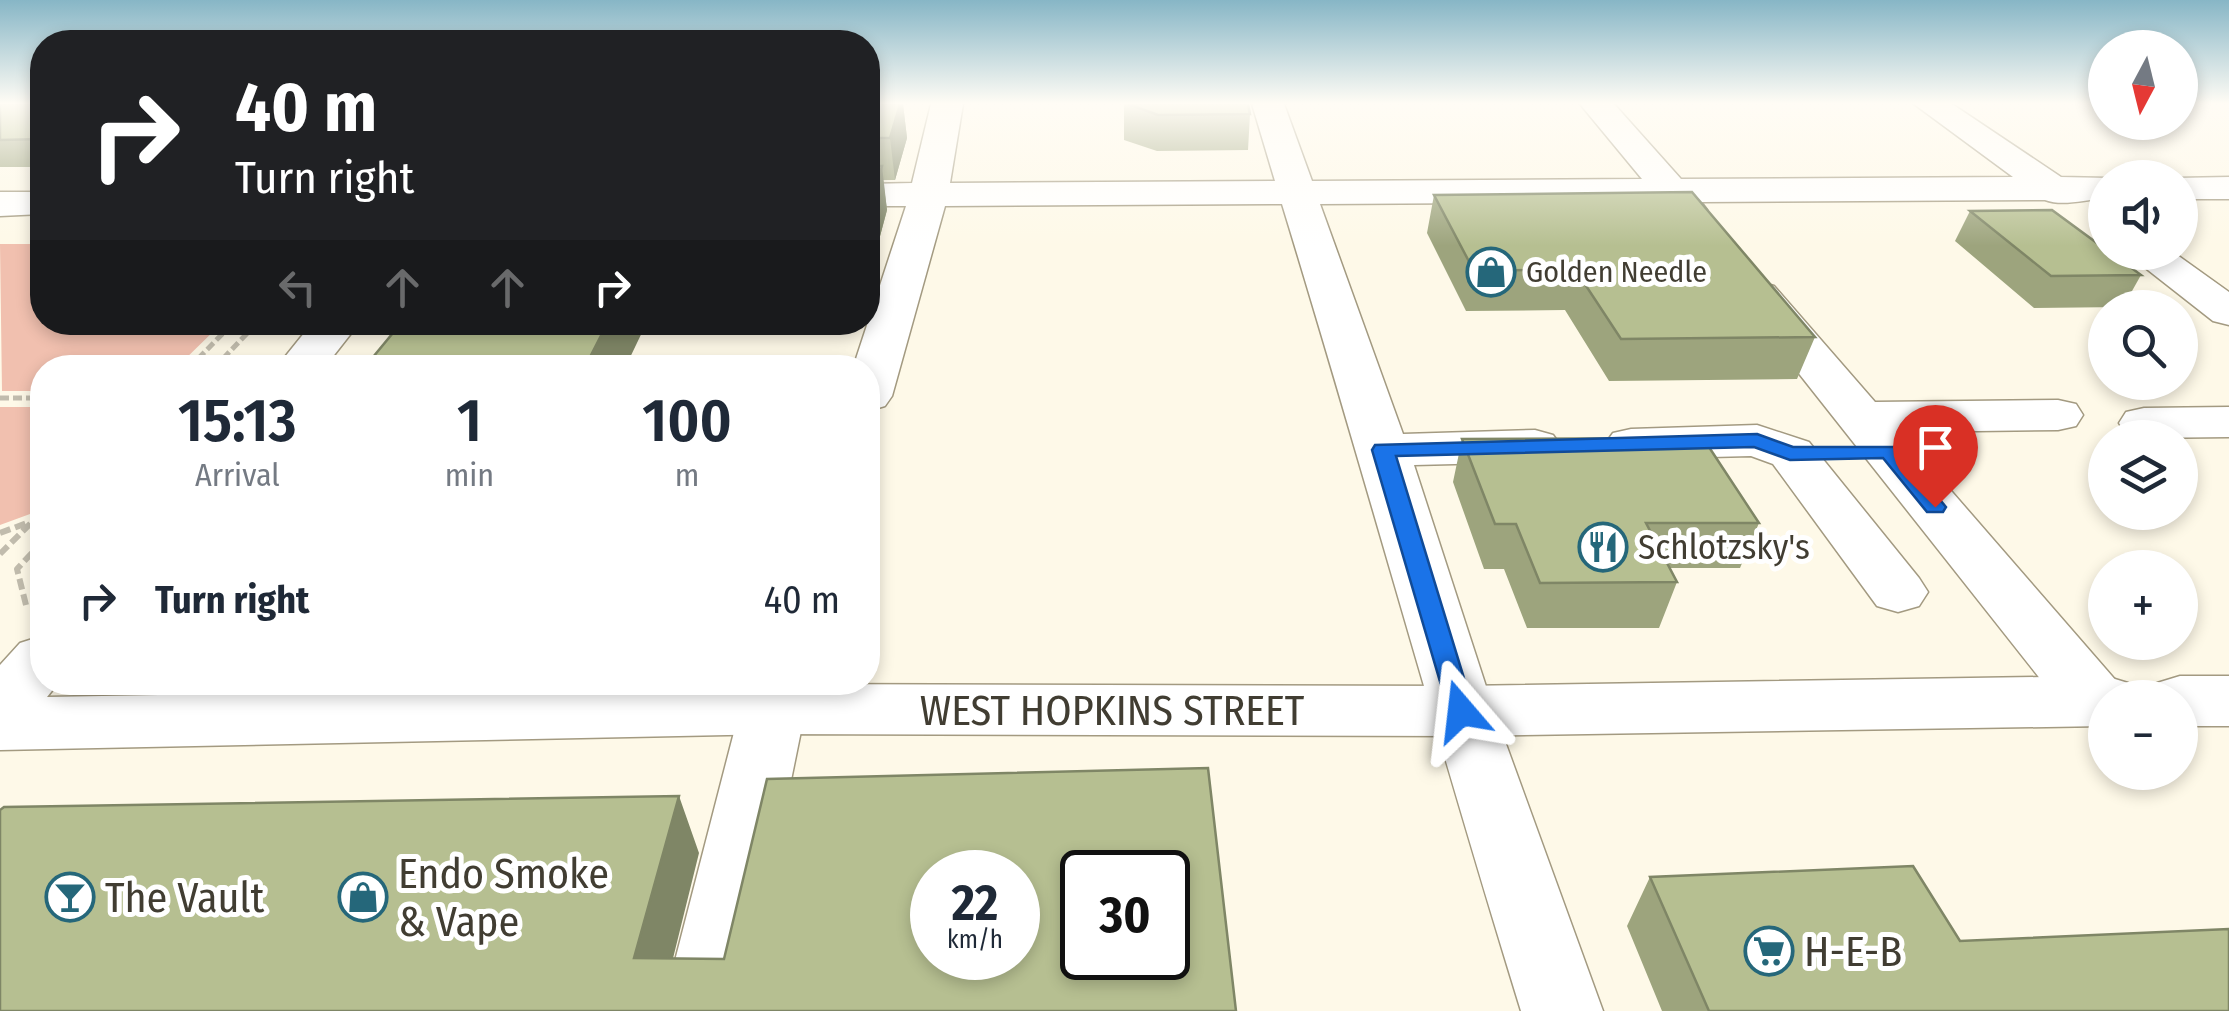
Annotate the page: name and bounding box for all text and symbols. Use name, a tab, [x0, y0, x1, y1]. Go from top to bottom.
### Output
north arrow	[2088, 30, 2198, 140]
map controls	[2088, 30, 2198, 790]
text: 40 m	[235, 66, 377, 150]
icon: right	[70, 70, 200, 200]
text: Turn right	[235, 151, 414, 205]
button: sound	[2088, 160, 2198, 270]
shop icon: Golden Needle	[1465, 246, 1517, 298]
place label: Golden Needle	[1526, 254, 1707, 290]
icon: left	[270, 260, 325, 315]
icon: ahead	[375, 260, 430, 315]
icon: ahead	[480, 260, 535, 315]
icon: right	[585, 260, 640, 315]
button: search	[2088, 290, 2198, 400]
text: 15:13	[178, 385, 297, 457]
text: 1	[457, 385, 482, 457]
text: 100	[642, 385, 732, 457]
pin	[1893, 405, 1978, 508]
icon: arrive	[1908, 420, 1963, 475]
button: layers	[2088, 420, 2198, 530]
text: Arrival	[195, 456, 280, 494]
text: min	[445, 456, 494, 494]
text: m	[675, 456, 699, 494]
restaurant icon: Schlotzsky's	[1577, 521, 1629, 573]
place label: Schlotzsky's	[1638, 526, 1810, 568]
button: +	[2088, 550, 2198, 660]
icon: right	[70, 573, 125, 628]
text: Turn right	[155, 577, 309, 623]
text: 40 m	[764, 577, 840, 623]
position arrow	[1409, 659, 1513, 763]
button: −	[2088, 680, 2198, 790]
street label: WEST HOPKINS STREET	[920, 686, 1305, 736]
place label: Endo Smoke & Vape	[398, 849, 609, 947]
speed limit sign: 30	[1060, 850, 1190, 980]
bar icon: The Vault	[44, 871, 96, 923]
shop icon: Endo Smoke & Vape	[337, 871, 389, 923]
place label: The Vault	[105, 873, 265, 923]
text: 22	[952, 873, 998, 933]
text: km/h	[947, 925, 1003, 955]
supermarket icon: H-E-B	[1743, 925, 1795, 977]
place label: H-E-B	[1804, 927, 1902, 977]

